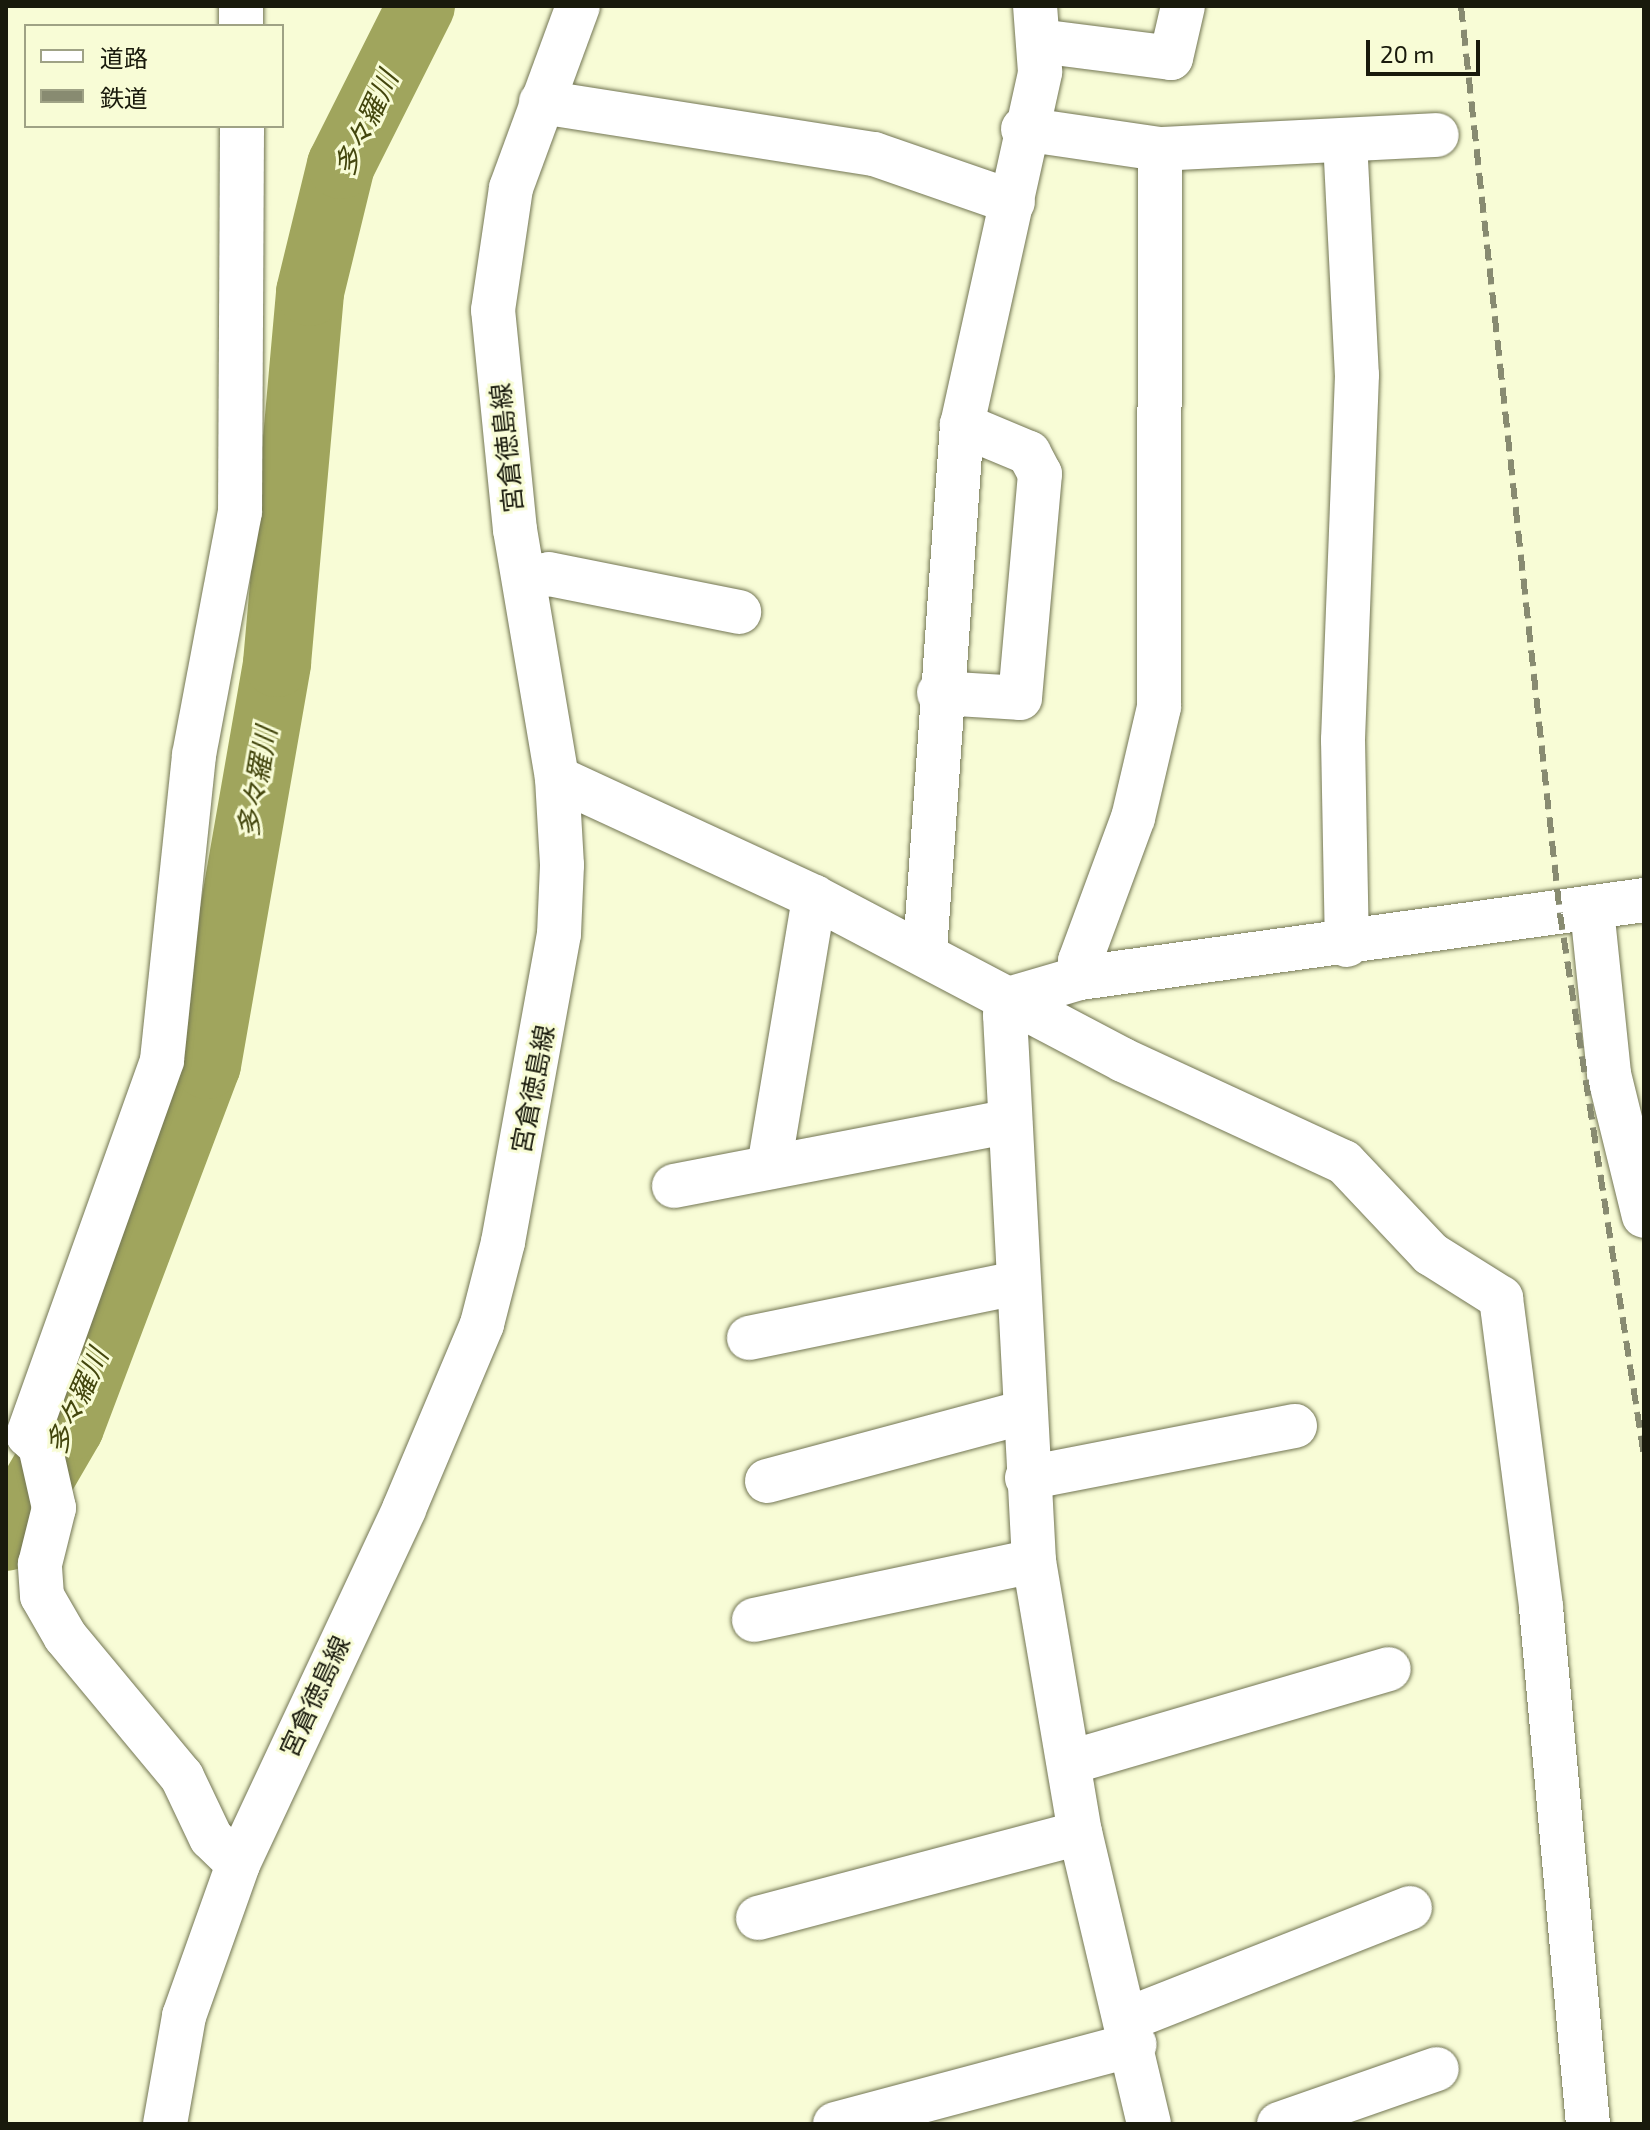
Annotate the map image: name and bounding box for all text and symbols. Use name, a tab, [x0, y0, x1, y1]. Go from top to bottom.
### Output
legend	[24, 24, 284, 128]
scale bar	[1370, 24, 1484, 74]
text: 20 m	[1380, 39, 1434, 68]
text: 道路	[100, 43, 148, 72]
water label: 多々羅川	[326, 65, 404, 181]
text: 鉄道	[100, 83, 148, 112]
street label: 宮倉徳島線	[484, 382, 528, 514]
water label: 多々羅川	[230, 724, 282, 840]
street label: 宮倉徳島線	[504, 1022, 560, 1156]
water label: 多々羅川	[38, 1343, 114, 1459]
street label: 宮倉徳島線	[272, 1630, 356, 1762]

